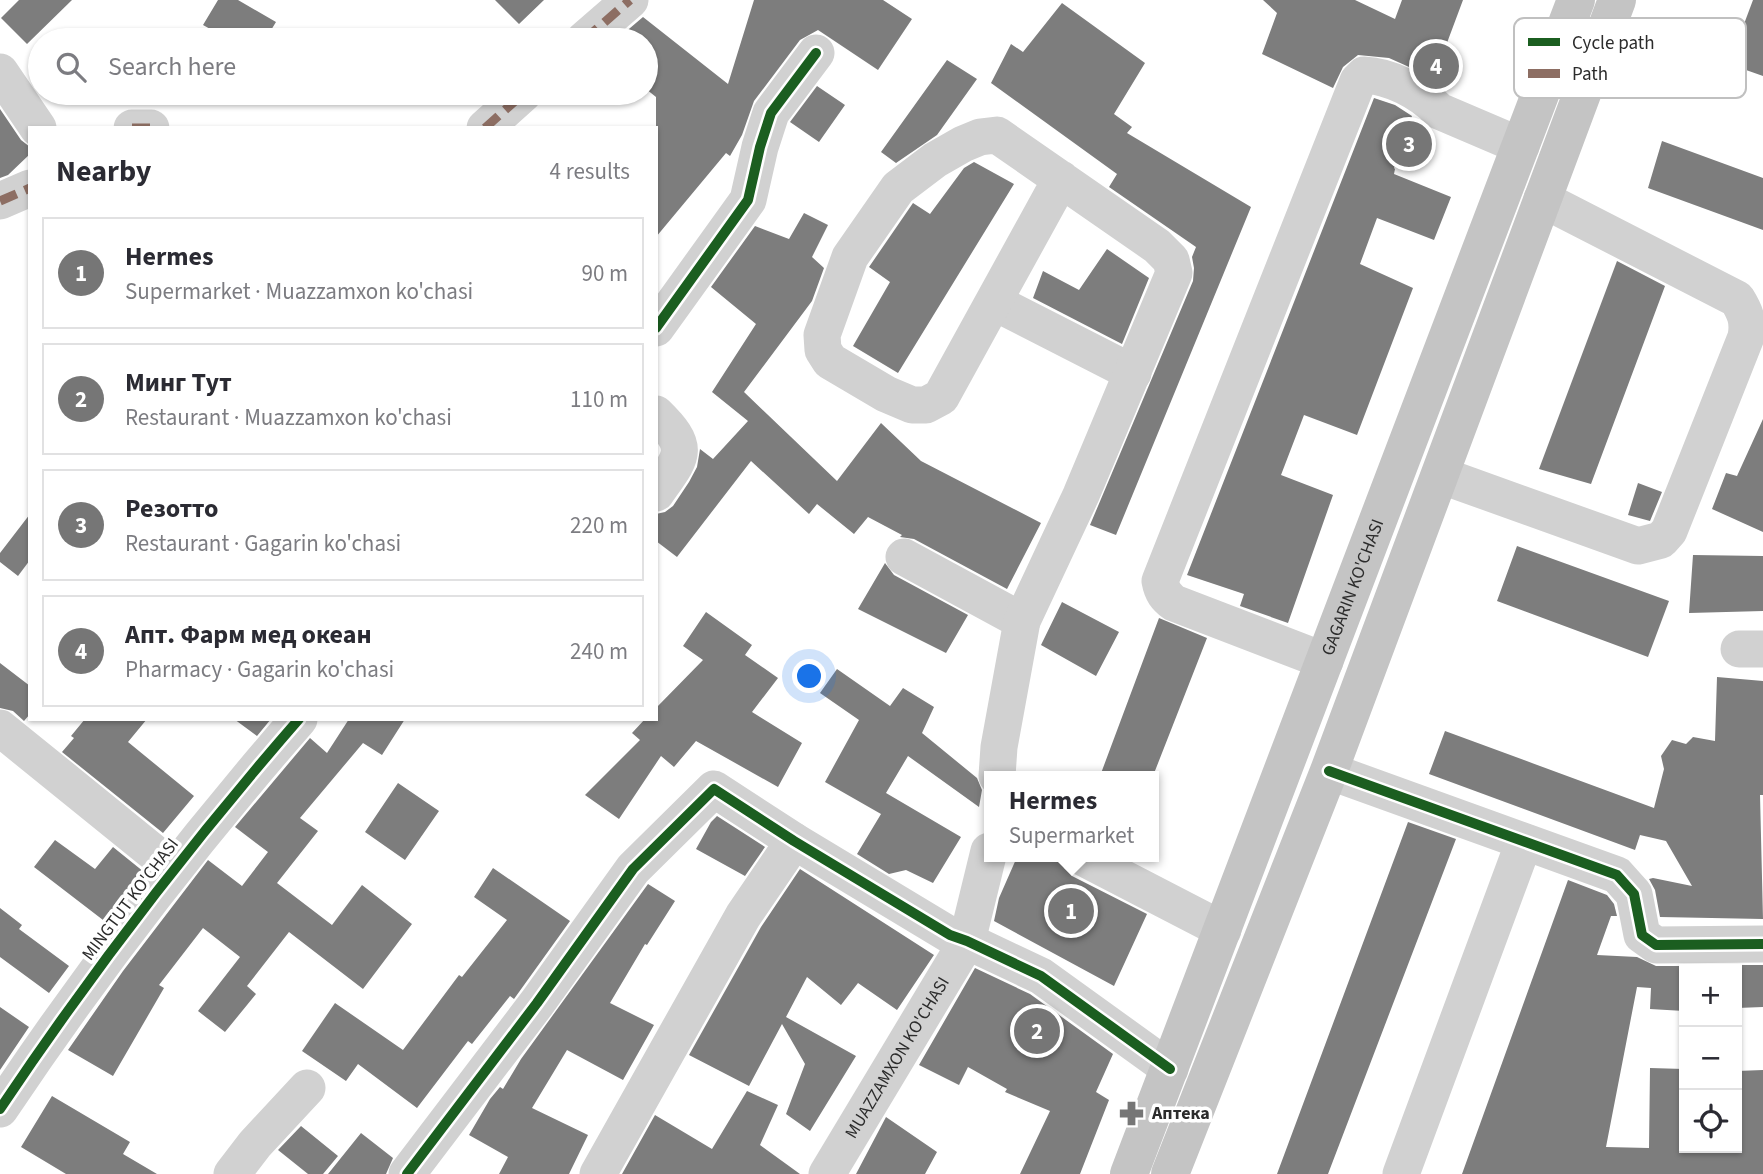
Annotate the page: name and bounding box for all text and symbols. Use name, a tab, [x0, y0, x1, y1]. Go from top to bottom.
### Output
legend	[1514, 18, 1746, 98]
search box	[28, 28, 658, 105]
text: Cycle path	[1572, 30, 1654, 57]
pin: 4	[1413, 40, 1459, 92]
icon: search	[52, 48, 90, 86]
text: Search here	[108, 48, 236, 85]
text: Path	[1572, 61, 1608, 88]
pin: 3	[1386, 118, 1432, 170]
text: Nearby	[56, 150, 151, 193]
text: 4 results	[550, 155, 630, 188]
text: Hermes	[125, 238, 214, 275]
text: 1	[75, 257, 87, 290]
text: 90 m	[581, 257, 628, 290]
text: Supermarket · Muazzamxon ko'chasi	[125, 275, 473, 308]
text: Минг Тут	[125, 364, 232, 401]
text: 2	[75, 383, 87, 416]
text: 110 m	[570, 383, 628, 416]
text: Restaurant · Muazzamxon ko'chasi	[125, 401, 452, 434]
text: Резотто	[125, 490, 219, 527]
text: 3	[75, 509, 87, 542]
text: 220 m	[570, 509, 628, 542]
street label: GAGARIN KO'CHASI	[1316, 515, 1390, 659]
text: Restaurant · Gagarin ko'chasi	[125, 527, 401, 560]
text: Апт. Фарм мед океан	[125, 616, 372, 653]
text: 4	[75, 635, 87, 668]
text: 240 m	[570, 635, 628, 668]
text: Pharmacy · Gagarin ko'chasi	[125, 653, 394, 686]
your location	[792, 659, 826, 693]
popup	[984, 771, 1159, 862]
text: Hermes	[1009, 782, 1097, 819]
text: Supermarket	[1009, 819, 1134, 852]
street label: MINGTUT KO'CHASI	[76, 833, 185, 966]
pin: 1	[1048, 885, 1094, 937]
map controls	[1679, 964, 1742, 1153]
button: +	[1679, 964, 1742, 1027]
street label: MUAZZAMXON KO'CHASI	[839, 972, 956, 1143]
pin: 2	[1014, 1005, 1060, 1057]
button: −	[1679, 1027, 1742, 1090]
button: locate	[1679, 1090, 1742, 1153]
pharmacy icon: Аптека	[1118, 1099, 1146, 1127]
place label: Аптека	[1151, 1101, 1210, 1126]

